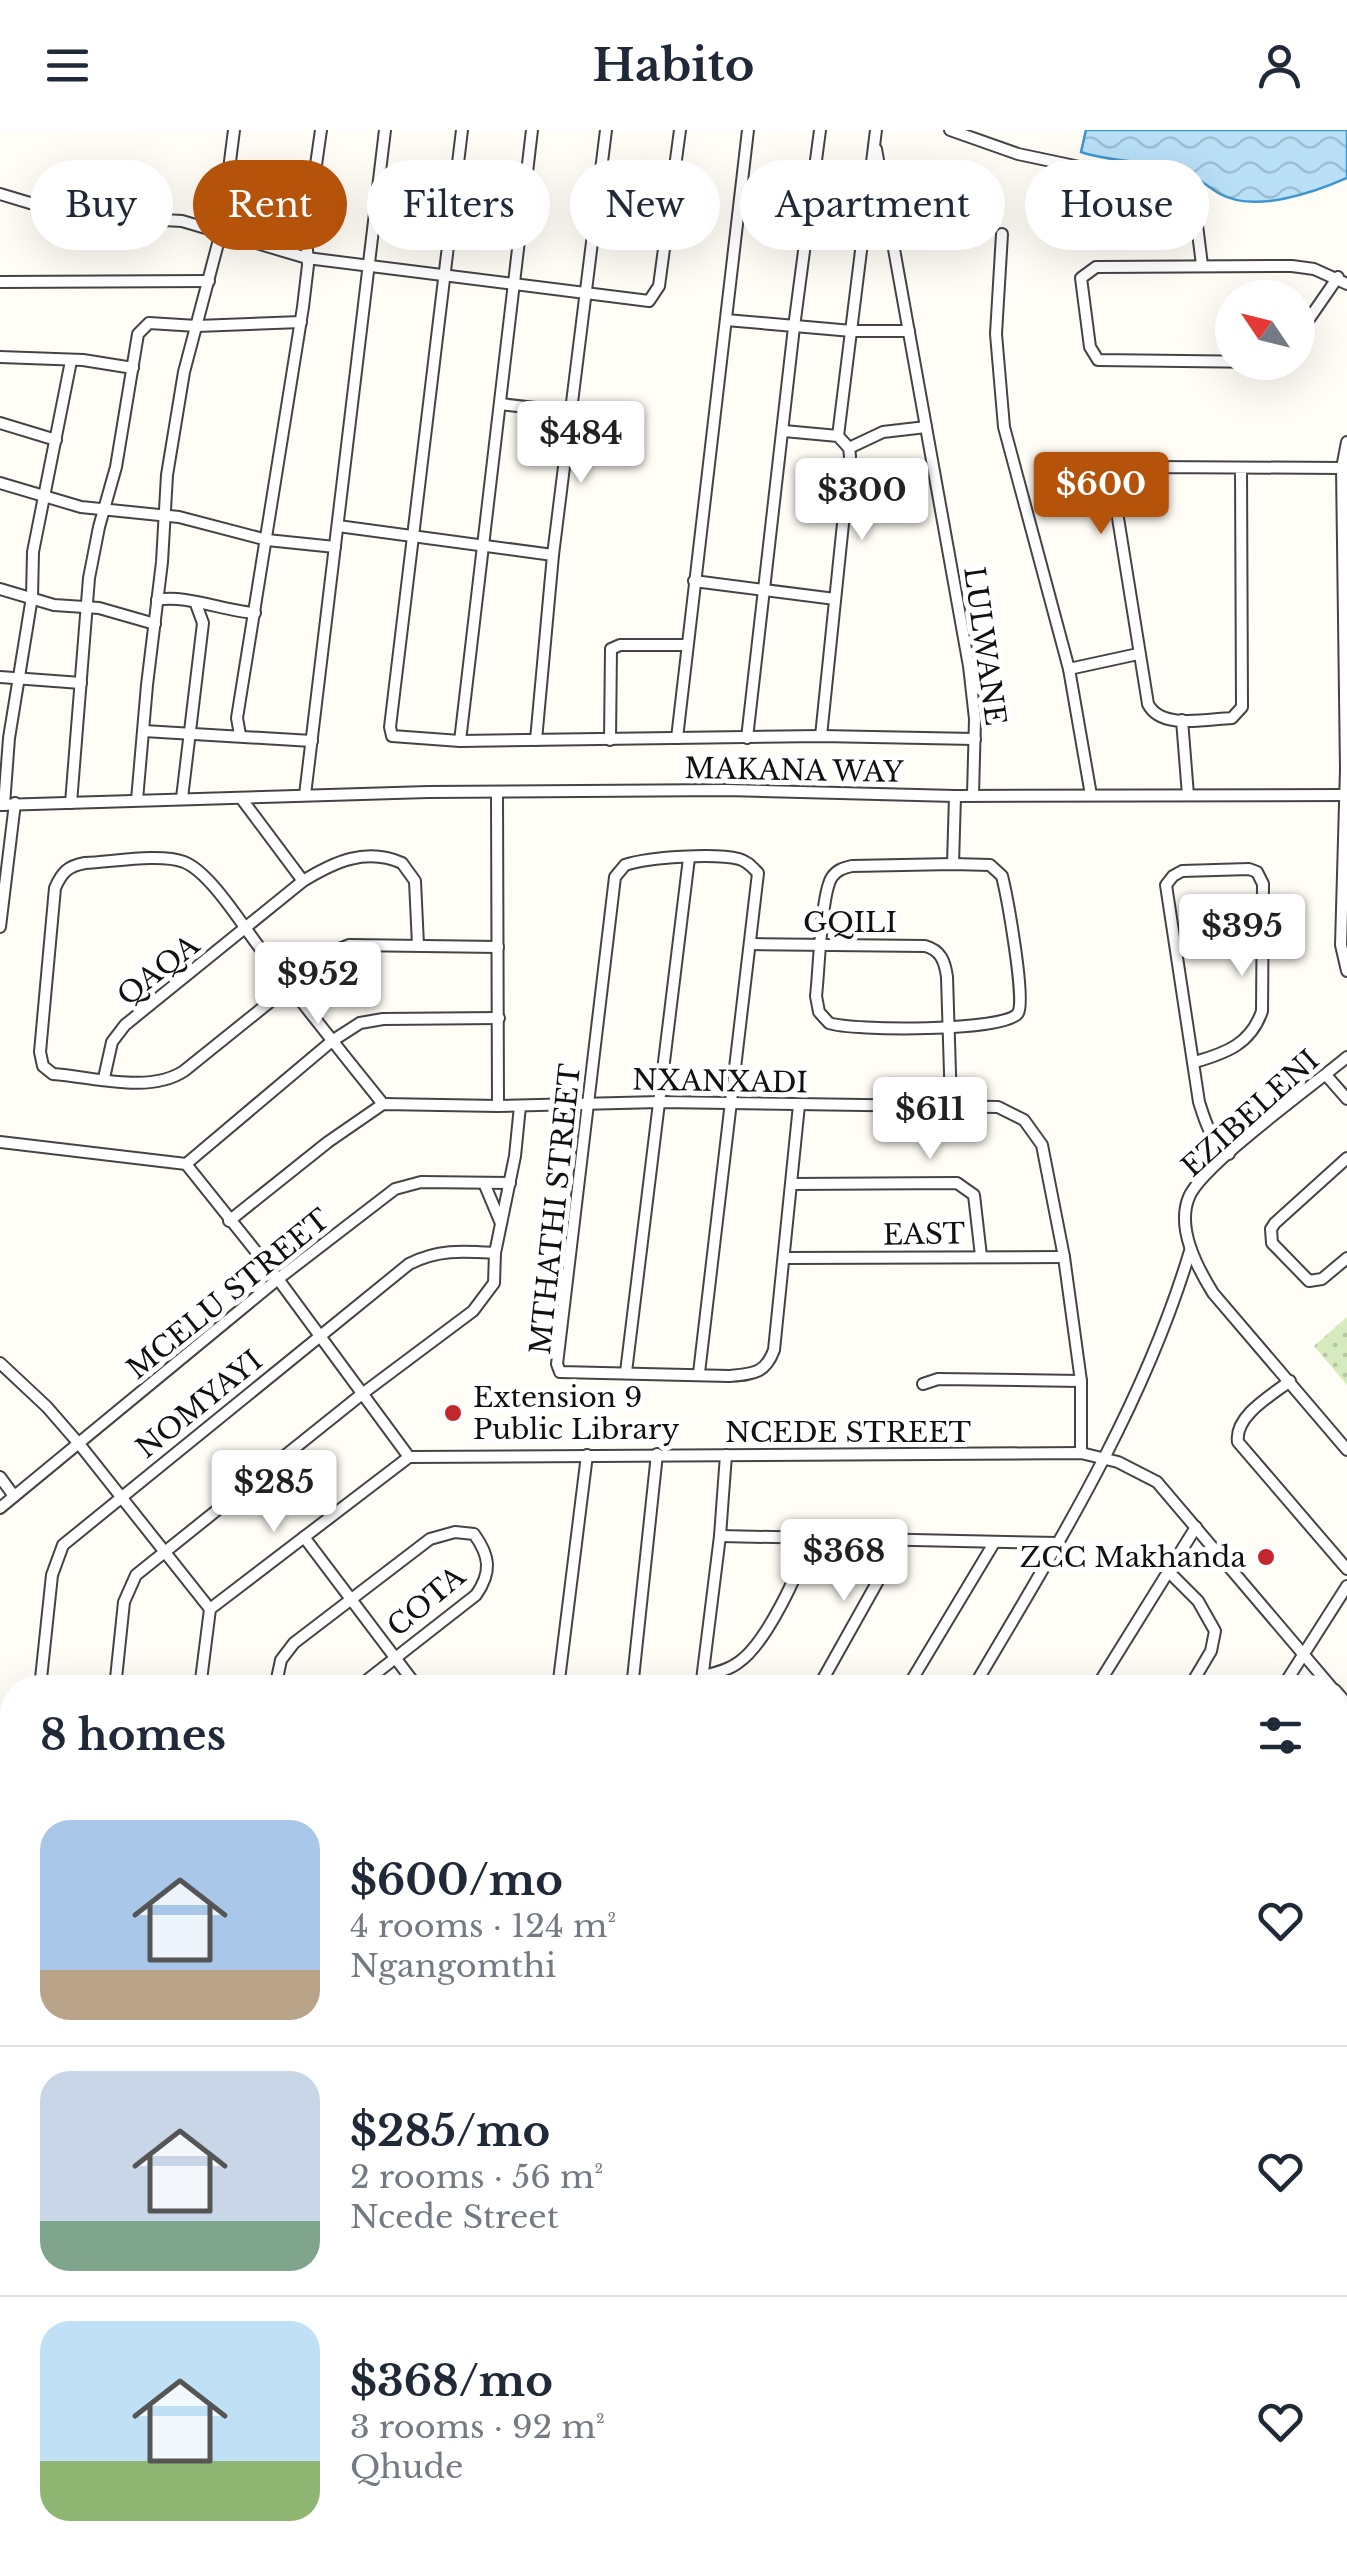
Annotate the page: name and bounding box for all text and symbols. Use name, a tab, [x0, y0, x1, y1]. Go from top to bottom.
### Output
text: Habito	[593, 37, 754, 93]
icon: menu	[40, 38, 95, 93]
icon: person	[1252, 38, 1307, 93]
chip: Buy	[30, 160, 173, 250]
chip: Rent	[193, 160, 347, 250]
chip: Filters	[367, 160, 550, 250]
chip: New	[570, 160, 720, 250]
chip: Apartment	[740, 160, 1005, 250]
chip: House	[1025, 160, 1209, 250]
north arrow	[1215, 280, 1315, 380]
map controls	[1215, 280, 1315, 380]
pin: $484	[522, 401, 640, 486]
text: $484	[539, 413, 623, 453]
pin: $600	[1042, 452, 1160, 537]
pin: $300	[803, 458, 921, 543]
text: $600	[1056, 464, 1146, 504]
text: $300	[817, 470, 907, 510]
street label: LULWANE	[956, 564, 1013, 728]
street label: MAKANA WAY	[684, 751, 904, 790]
pin: $395	[1183, 894, 1301, 979]
street label: GQILI	[803, 905, 897, 940]
text: $395	[1201, 906, 1283, 946]
street label: QAQA	[110, 927, 206, 1013]
pin: $952	[259, 942, 377, 1027]
text: $952	[277, 954, 359, 994]
street label: EZIBELENI	[1174, 1043, 1326, 1184]
street label: MTHATHI STREET	[523, 1061, 588, 1356]
street label: NXANXADI	[632, 1062, 808, 1101]
pin: $611	[871, 1077, 989, 1162]
text: $611	[895, 1089, 965, 1129]
street label: MCELU STREET	[120, 1202, 337, 1387]
street label: EAST	[883, 1216, 966, 1253]
street label: NOMYAYI	[129, 1343, 269, 1466]
place label: Extension 9 Public Library	[473, 1380, 679, 1447]
marker: Extension 9 Public Library	[442, 1402, 464, 1424]
street label: NCEDE STREET	[725, 1415, 972, 1450]
pin: $285	[215, 1450, 333, 1535]
text: $285	[234, 1462, 314, 1502]
pin: $368	[785, 1519, 903, 1604]
text: $368	[803, 1531, 885, 1571]
place label: ZCC Makhanda	[1020, 1540, 1246, 1575]
marker: ZCC Makhanda	[1255, 1546, 1277, 1568]
street label: COTA	[380, 1559, 473, 1644]
icon: filters	[1253, 1708, 1308, 1763]
text: 8 homes	[40, 1709, 226, 1761]
text: $600/mo	[350, 1854, 563, 1906]
icon: home	[120, 1860, 240, 1980]
icon: heart	[1253, 1893, 1308, 1948]
text: 4 rooms · 124 m²	[350, 1906, 616, 1946]
text: Ngangomthi	[350, 1946, 556, 1986]
text: $285/mo	[350, 2105, 550, 2157]
icon: home	[120, 2111, 240, 2231]
icon: heart	[1253, 2144, 1308, 2199]
text: 2 rooms · 56 m²	[350, 2157, 603, 2197]
text: Ncede Street	[350, 2197, 559, 2237]
text: $368/mo	[350, 2355, 553, 2407]
icon: home	[120, 2361, 240, 2481]
icon: heart	[1253, 2394, 1308, 2449]
text: 3 rooms · 92 m²	[350, 2407, 605, 2447]
text: Qhude	[350, 2447, 463, 2487]

